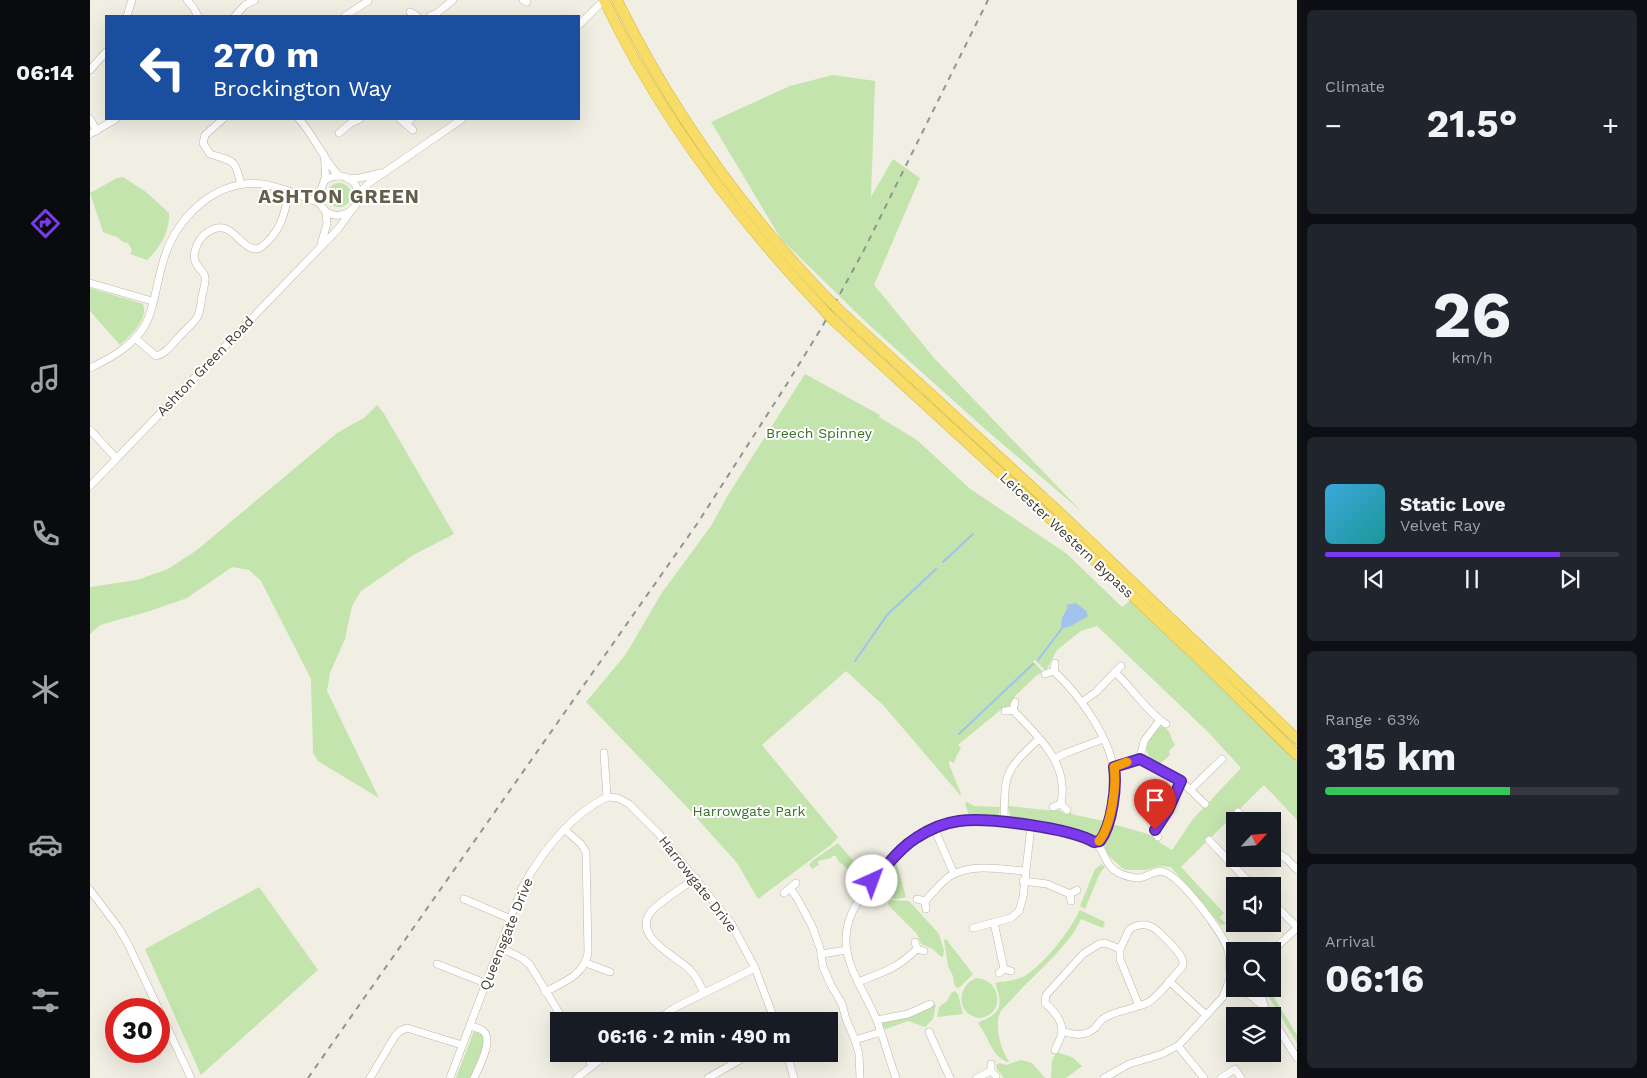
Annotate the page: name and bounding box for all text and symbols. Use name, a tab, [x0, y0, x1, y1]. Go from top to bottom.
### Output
text: 270 m	[213, 34, 319, 76]
icon: left	[130, 35, 195, 100]
text: 06:14	[16, 60, 74, 85]
text: Brockington Way	[213, 76, 392, 101]
text: Climate	[1325, 77, 1385, 96]
text: 21.5°	[1426, 102, 1518, 146]
text: −	[1325, 109, 1342, 142]
text: +	[1602, 109, 1619, 142]
district label: ASHTON GREEN	[258, 185, 420, 208]
icon: directions	[28, 206, 63, 241]
text: 26	[1433, 277, 1511, 353]
street label: Ashton Green Road	[153, 313, 257, 419]
text: km/h	[1451, 348, 1493, 367]
icon: music	[28, 361, 63, 396]
park label: Breech Spinney	[766, 425, 873, 441]
street label: Leicester Western Bypass	[997, 469, 1137, 601]
text: Static Love	[1400, 493, 1505, 516]
icon: phone	[28, 516, 63, 551]
text: Velvet Ray	[1400, 516, 1480, 535]
icon: previous	[1360, 565, 1388, 593]
icon: pause	[1458, 565, 1486, 593]
icon: next	[1556, 565, 1584, 593]
icon: climate	[28, 672, 63, 707]
text: Range · 63%	[1325, 710, 1420, 729]
text: 315 km	[1325, 735, 1456, 779]
pin	[1134, 779, 1176, 830]
icon: arrive	[1141, 786, 1169, 814]
park label: Harrowgate Park	[693, 803, 805, 819]
north arrow	[1226, 812, 1281, 868]
map controls	[1226, 812, 1281, 1062]
icon: car	[28, 827, 63, 862]
street label: Harrowgate Drive	[656, 833, 740, 935]
position arrow	[845, 854, 897, 906]
street label: Queensgate Drive	[476, 875, 536, 993]
button: sound	[1226, 877, 1281, 932]
text: Arrival	[1325, 932, 1375, 951]
button: search	[1226, 942, 1281, 997]
text: 06:16	[1325, 957, 1424, 1001]
icon: filters	[28, 983, 63, 1018]
speed limit sign: 30	[105, 998, 170, 1063]
button: layers	[1226, 1007, 1281, 1062]
text: 06:16 · 2 min · 490 m	[597, 1025, 791, 1048]

